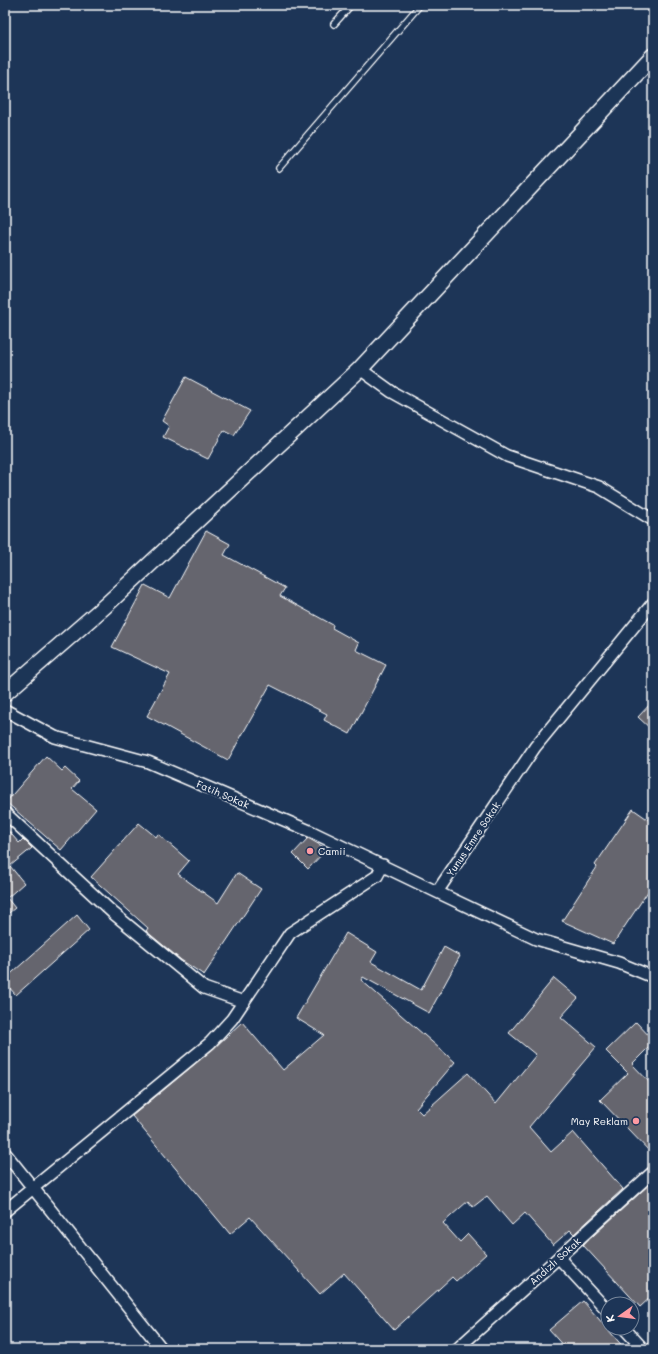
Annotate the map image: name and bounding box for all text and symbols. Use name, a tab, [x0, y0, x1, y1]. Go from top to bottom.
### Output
street label: Fatih Sokak	[194, 777, 252, 811]
street label: Yunus Emre Sokak	[443, 799, 503, 879]
place label: Camii	[318, 844, 345, 858]
marker: Camii	[305, 846, 315, 856]
place label: May Reklam	[571, 1114, 628, 1128]
marker: May Reklam	[631, 1116, 641, 1126]
street label: Andızlı Sokak	[526, 1234, 584, 1288]
north arrow	[600, 1296, 640, 1336]
text: K	[602, 1313, 618, 1324]

